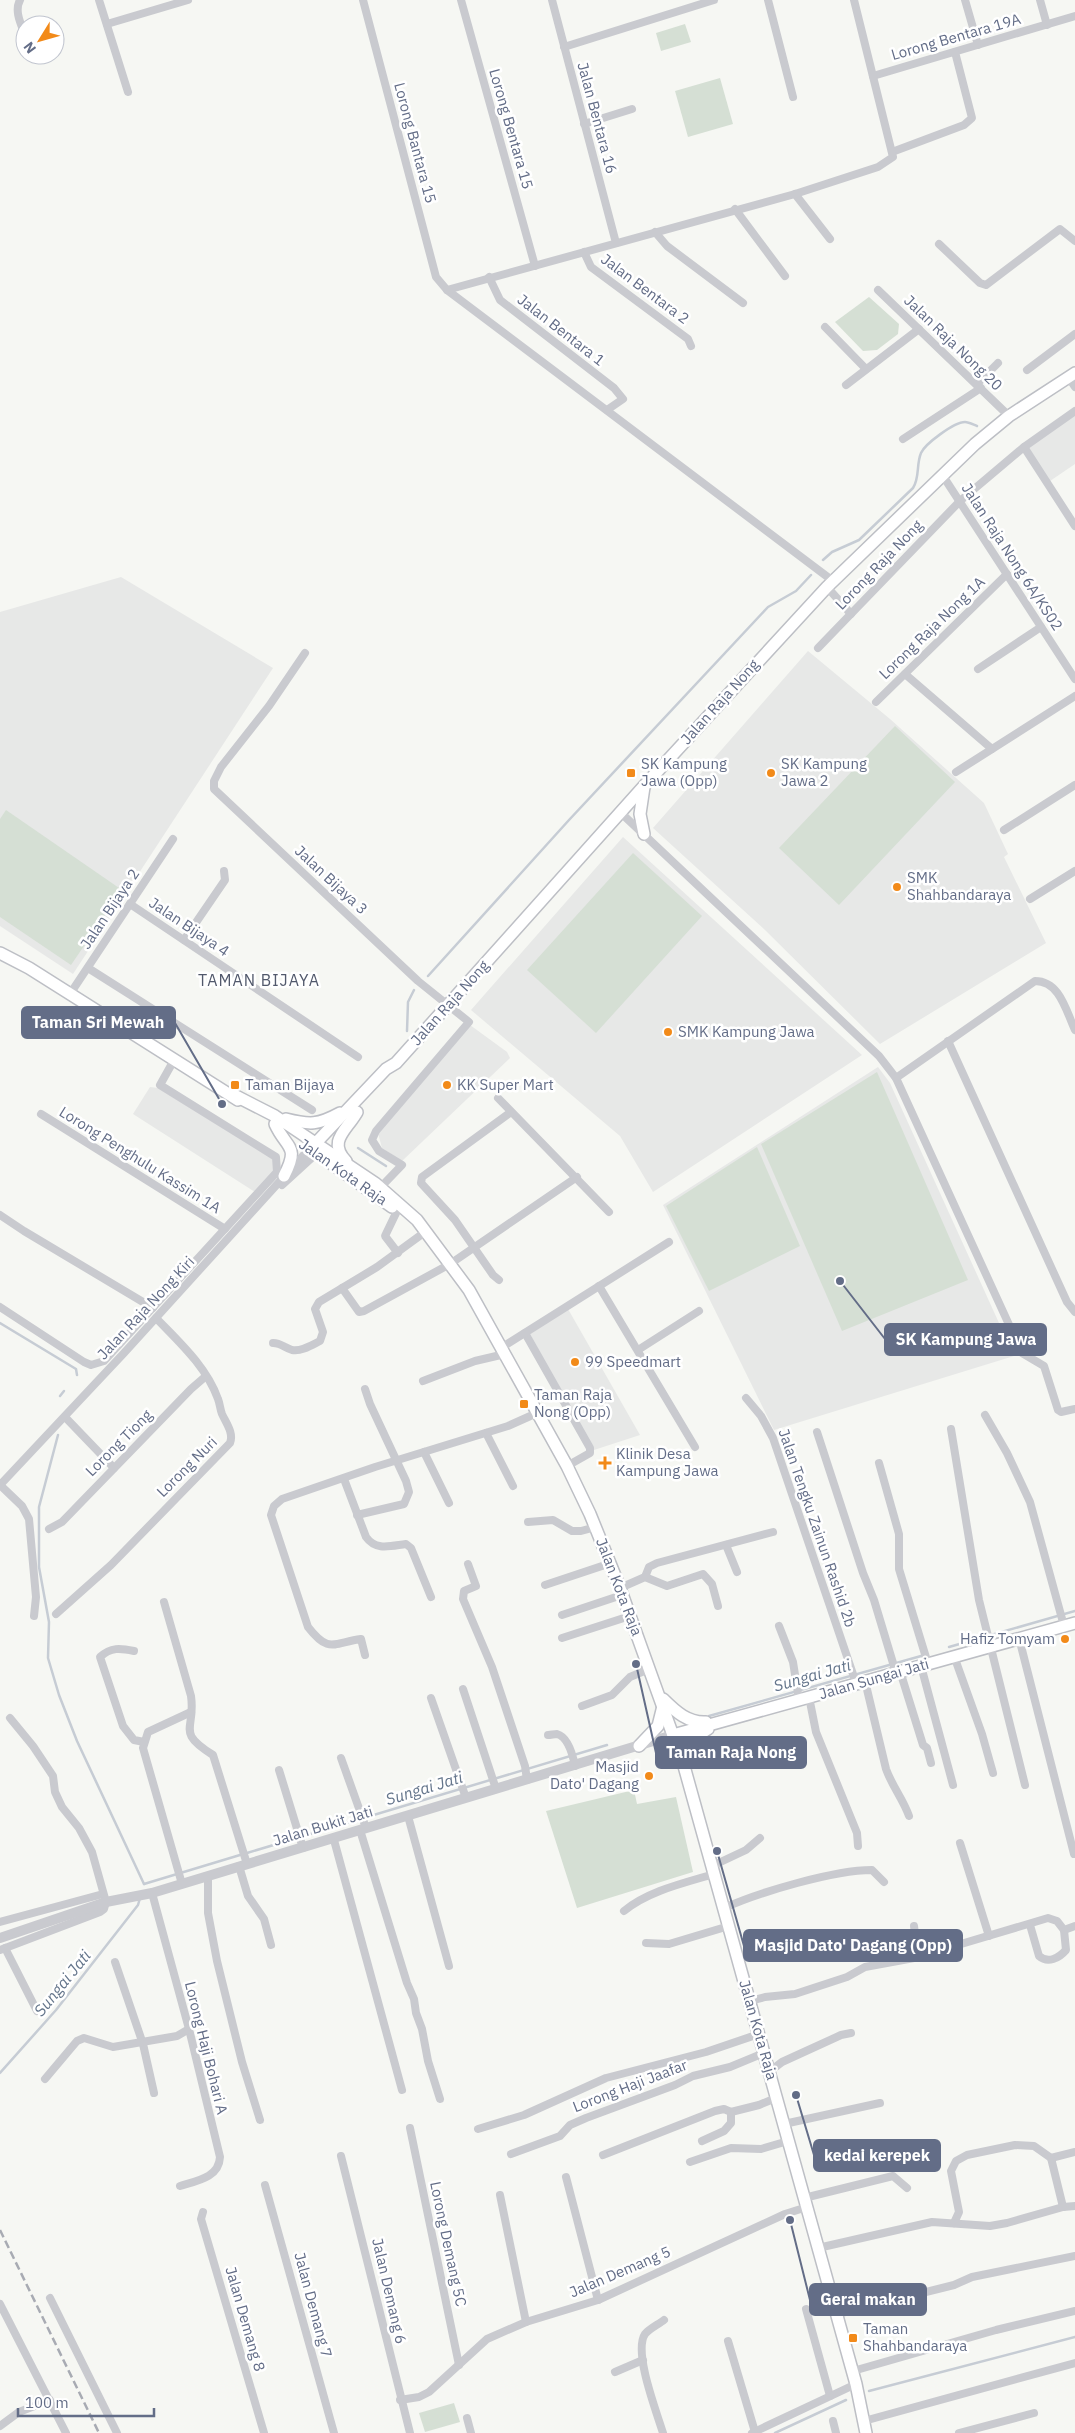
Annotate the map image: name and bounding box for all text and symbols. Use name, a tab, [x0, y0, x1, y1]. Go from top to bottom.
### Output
street label: Lorong Bentara 19A	[889, 9, 1023, 64]
north arrow	[15, 15, 65, 65]
text: N	[19, 38, 40, 57]
street label: Jalan Bentara 16	[573, 60, 621, 176]
street label: Lorong Bentara 15	[485, 66, 538, 191]
street label: Lorong Bantara 15	[390, 80, 441, 205]
street label: Jalan Bentara 2	[597, 249, 693, 328]
street label: Jalan Bentara 1	[514, 290, 609, 370]
street label: Jalan Raja Nong 20	[900, 291, 1007, 394]
street label: Jalan Raja Nong 6A/KS02	[958, 479, 1067, 634]
street label: Lorong Raja Nong	[831, 516, 926, 614]
street label: Lorong Raja Nong 1A	[875, 572, 989, 683]
street label: Jalan Raja Nong	[676, 655, 763, 748]
place label: SK Kampung Jawa (Opp)	[641, 754, 727, 790]
place label: SK Kampung Jawa 2	[781, 754, 867, 790]
marker: SK Kampung Jawa (Opp)	[625, 767, 637, 779]
marker: SK Kampung Jawa 2	[765, 767, 777, 779]
street label: Jalan Bijaya 3	[291, 841, 372, 918]
street label: Jalan Bijaya 2	[76, 865, 143, 953]
place label: SMK Shahbandaraya	[907, 868, 1011, 904]
marker: SMK Shahbandaraya	[891, 881, 903, 893]
street label: Jalan Bijaya 4	[145, 893, 233, 960]
street label: Jalan Raja Nong	[406, 956, 493, 1049]
district label: TAMAN BIJAYA	[198, 970, 320, 990]
callout: Taman Sri Mewah	[22, 1007, 175, 1038]
text: Taman Sri Mewah	[32, 1012, 164, 1032]
place label: SMK Kampung Jawa	[678, 1022, 815, 1041]
marker: SMK Kampung Jawa	[662, 1026, 674, 1038]
place label: Taman Bijaya	[245, 1075, 334, 1094]
place label: KK Super Mart	[457, 1075, 554, 1094]
marker: Taman Bijaya	[229, 1079, 241, 1091]
marker: KK Super Mart	[441, 1079, 453, 1091]
street label: Lorong Penghulu Kassim 1A	[56, 1102, 225, 1217]
street label: Jalan Kota Raja	[295, 1134, 391, 1209]
street label: Jalan Raja Nong Kiri	[93, 1252, 198, 1363]
callout: SK Kampung Jawa	[885, 1324, 1046, 1355]
text: SK Kampung Jawa	[896, 1329, 1036, 1349]
place label: 99 Speedmart	[585, 1352, 681, 1371]
marker: 99 Speedmart	[569, 1356, 581, 1368]
place label: Taman Raja Nong (Opp)	[534, 1385, 612, 1421]
marker: Taman Raja Nong (Opp)	[518, 1398, 530, 1410]
street label: Lorong Tiong	[81, 1405, 156, 1480]
street label: Jalan Tengku Zainun Rashid 2b	[775, 1426, 860, 1629]
street label: Lorong Nuri	[152, 1432, 221, 1501]
place label: Klinik Desa Kampung Jawa	[616, 1444, 719, 1480]
marker: Klinik Desa Kampung Jawa	[598, 1456, 612, 1470]
street label: Jalan Kota Raja	[592, 1535, 647, 1638]
place label: Hafiz Tomyam	[960, 1629, 1055, 1648]
marker: Hafiz Tomyam	[1059, 1633, 1071, 1645]
water label: Sungai Jati	[771, 1654, 854, 1696]
street label: Jalan Sungai Jati	[817, 1654, 931, 1703]
callout: Taman Raja Nong	[656, 1737, 806, 1768]
text: Taman Raja Nong	[666, 1742, 796, 1762]
place label: Masjid Dato' Dagang	[550, 1757, 639, 1793]
water label: Sungai Jati	[383, 1767, 466, 1809]
marker: Masjid Dato' Dagang	[643, 1770, 655, 1782]
street label: Jalan Bukit Jati	[271, 1801, 375, 1850]
callout: Masjid Dato' Dagang (Opp)	[744, 1930, 962, 1961]
text: Masjid Dato' Dagang (Opp)	[754, 1935, 952, 1955]
water label: Sungai Jati	[29, 1945, 95, 2020]
street label: Jalan Kota Raja	[735, 1978, 782, 2082]
street label: Lorong Haji Bohari A	[181, 1979, 232, 2117]
street label: Lorong Haji Jaafar	[570, 2055, 690, 2116]
callout: kedai kerepek	[814, 2140, 940, 2171]
text: kedai kerepek	[824, 2145, 931, 2165]
street label: Lorong Demang 5C	[426, 2180, 471, 2308]
street label: Jalan Demang 6	[368, 2236, 411, 2346]
street label: Jalan Demang 5	[566, 2242, 673, 2301]
street label: Jalan Demang 7	[290, 2250, 337, 2360]
street label: Jalan Demang 8	[221, 2264, 270, 2373]
callout: Gerai makan	[810, 2284, 926, 2315]
text: Gerai makan	[820, 2289, 916, 2309]
place label: Taman Shahbandaraya	[863, 2319, 967, 2355]
marker: Taman Shahbandaraya	[847, 2332, 859, 2344]
scale bar	[18, 2386, 154, 2418]
text: 100 m	[25, 2393, 69, 2412]

